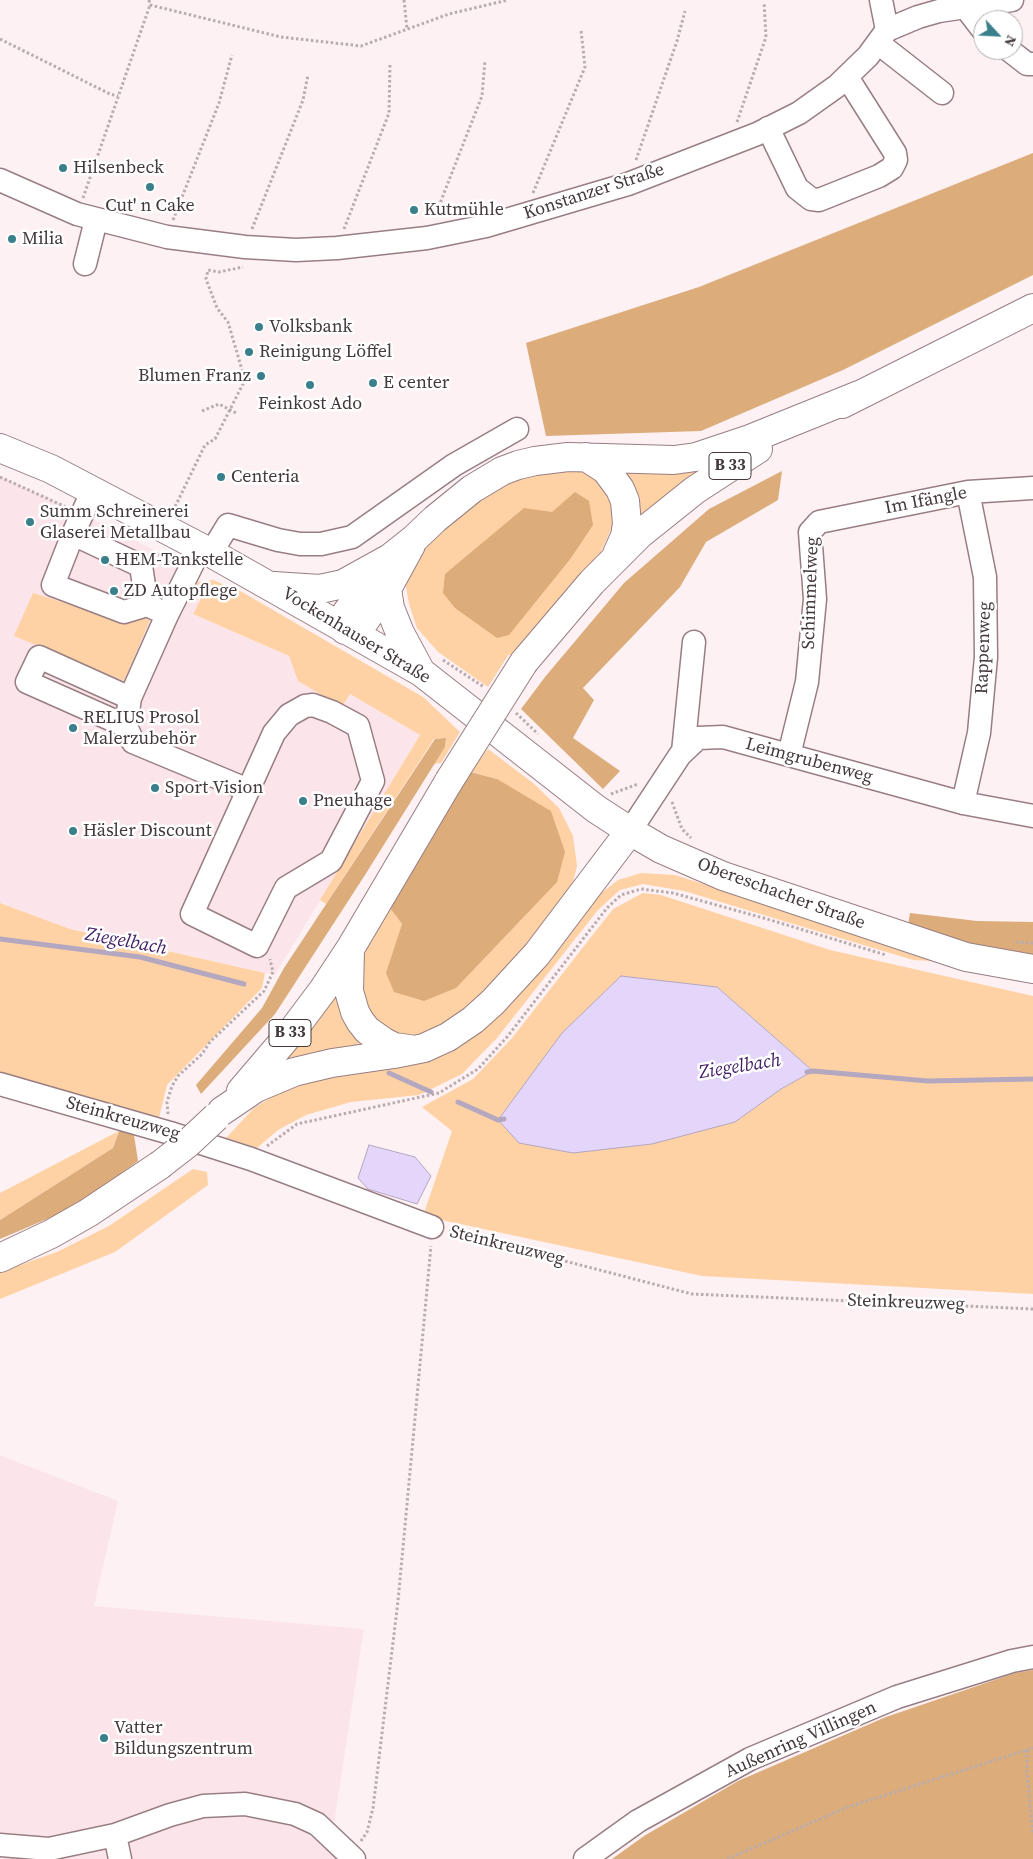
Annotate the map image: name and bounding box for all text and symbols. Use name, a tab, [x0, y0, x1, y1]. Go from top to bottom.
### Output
north arrow	[973, 10, 1023, 60]
text: N	[999, 32, 1022, 50]
place label: Hilsenbeck	[73, 157, 164, 179]
street label: Konstanzer Straße	[521, 159, 667, 225]
marker: Hilsenbeck	[57, 162, 69, 174]
marker: Cut' n Cake	[144, 181, 156, 193]
place label: Cut' n Cake	[105, 195, 195, 217]
place label: Kutmühle	[424, 199, 504, 221]
marker: Kutmühle	[408, 204, 420, 216]
place label: Milia	[22, 228, 63, 250]
marker: Milia	[6, 233, 18, 245]
place label: Volksbank	[269, 316, 352, 338]
marker: Volksbank	[253, 321, 265, 333]
place label: Reinigung Löffel	[259, 341, 392, 363]
marker: Reinigung Löffel	[243, 346, 255, 358]
place label: Blumen Franz	[138, 365, 251, 387]
marker: Blumen Franz	[255, 370, 267, 382]
place label: E center	[383, 372, 449, 394]
marker: E center	[367, 377, 379, 389]
marker: Feinkost Ado	[304, 379, 316, 391]
place label: Feinkost Ado	[258, 393, 362, 415]
road number: B 33	[709, 452, 751, 480]
place label: Centeria	[231, 466, 300, 488]
marker: Centeria	[215, 471, 227, 483]
street label: Im Ifängle	[883, 482, 969, 520]
place label: Summ Schreinerei Glaserei Metallbau	[40, 501, 191, 544]
marker: Summ Schreinerei Glaserei Metallbau	[24, 516, 36, 528]
street label: Schimmelweg	[798, 536, 824, 650]
place label: HEM-Tankstelle	[115, 549, 243, 571]
marker: HEM-Tankstelle	[99, 554, 111, 566]
place label: ZD Autopflege	[124, 580, 238, 602]
street label: Vockenhauser Straße	[278, 583, 434, 689]
marker: ZD Autopflege	[108, 585, 120, 597]
street label: Rappenweg	[972, 601, 996, 695]
place label: RELIUS Prosol Malerzubehör	[83, 707, 199, 750]
marker: RELIUS Prosol Malerzubehör	[67, 722, 79, 734]
street label: Leimgrubenweg	[743, 734, 875, 788]
place label: Sport Vision	[165, 777, 263, 799]
marker: Sport Vision	[149, 782, 161, 794]
place label: Pneuhage	[313, 790, 392, 812]
marker: Pneuhage	[297, 795, 309, 807]
place label: Häsler Discount	[83, 820, 212, 842]
marker: Häsler Discount	[67, 825, 79, 837]
street label: Obereschacher Straße	[694, 854, 868, 934]
water label: Ziegelbach	[83, 924, 169, 960]
road number: B 33	[269, 1020, 311, 1046]
water label: Ziegelbach	[697, 1049, 783, 1085]
street label: Steinkreuzweg	[64, 1092, 182, 1146]
street label: Steinkreuzweg	[447, 1221, 567, 1271]
street label: Steinkreuzweg	[847, 1290, 965, 1316]
street label: Außenring Villingen	[722, 1697, 880, 1783]
place label: Vatter Bildungszentrum	[114, 1717, 253, 1760]
marker: Vatter Bildungszentrum	[98, 1732, 110, 1744]

